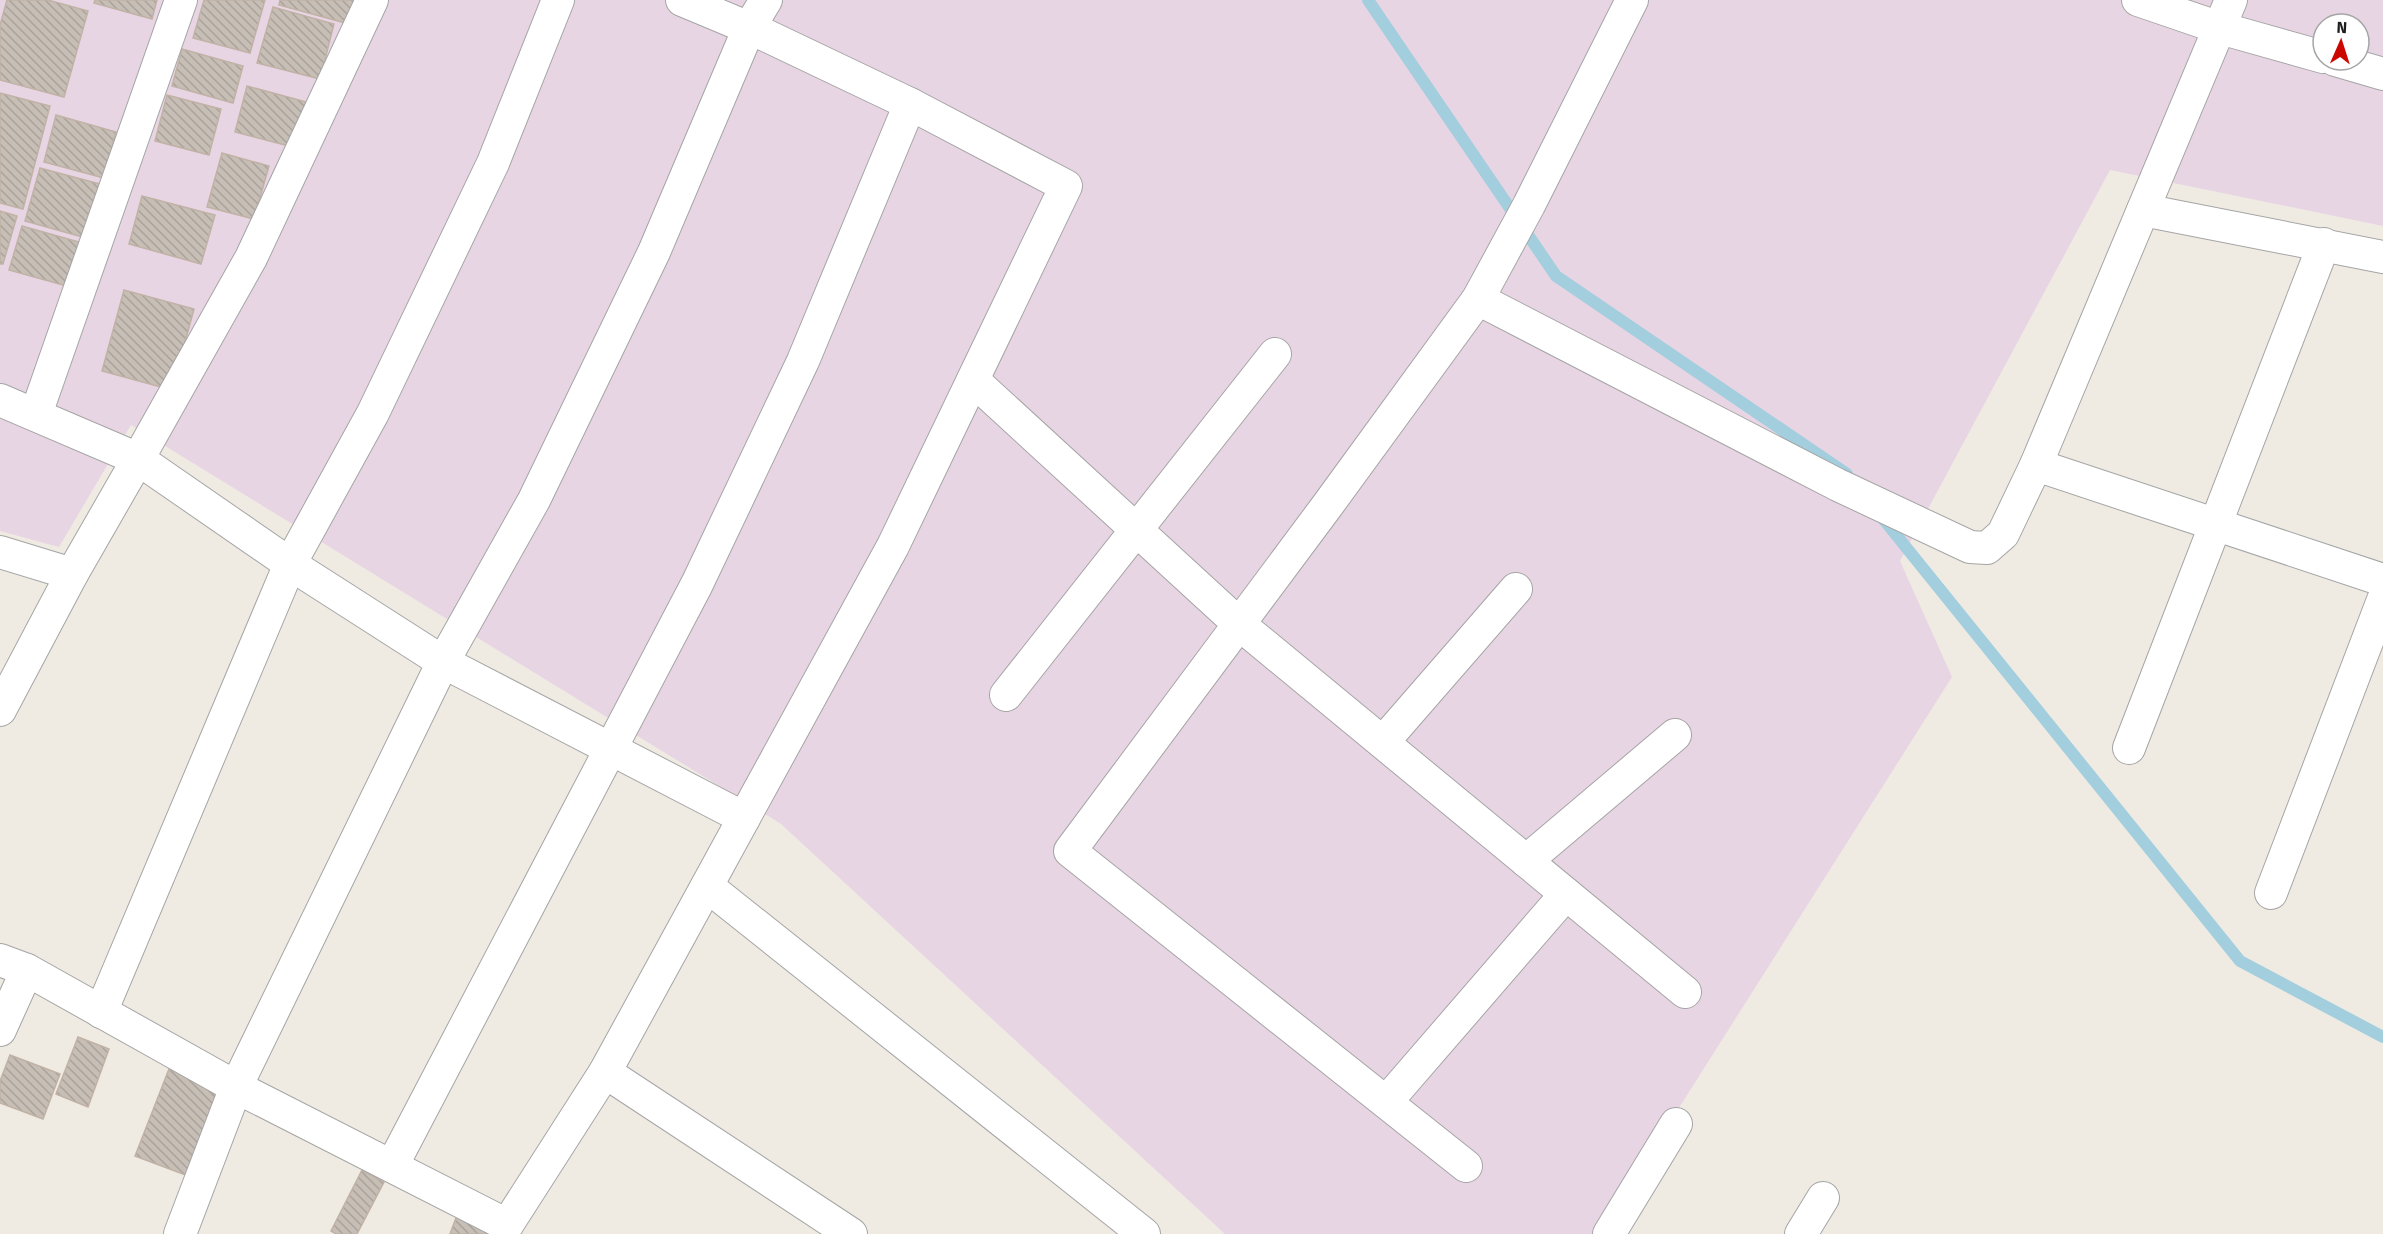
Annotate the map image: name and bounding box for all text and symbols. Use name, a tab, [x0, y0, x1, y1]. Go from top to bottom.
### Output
north arrow	[2311, 12, 2371, 72]
text: N	[2336, 18, 2348, 37]

